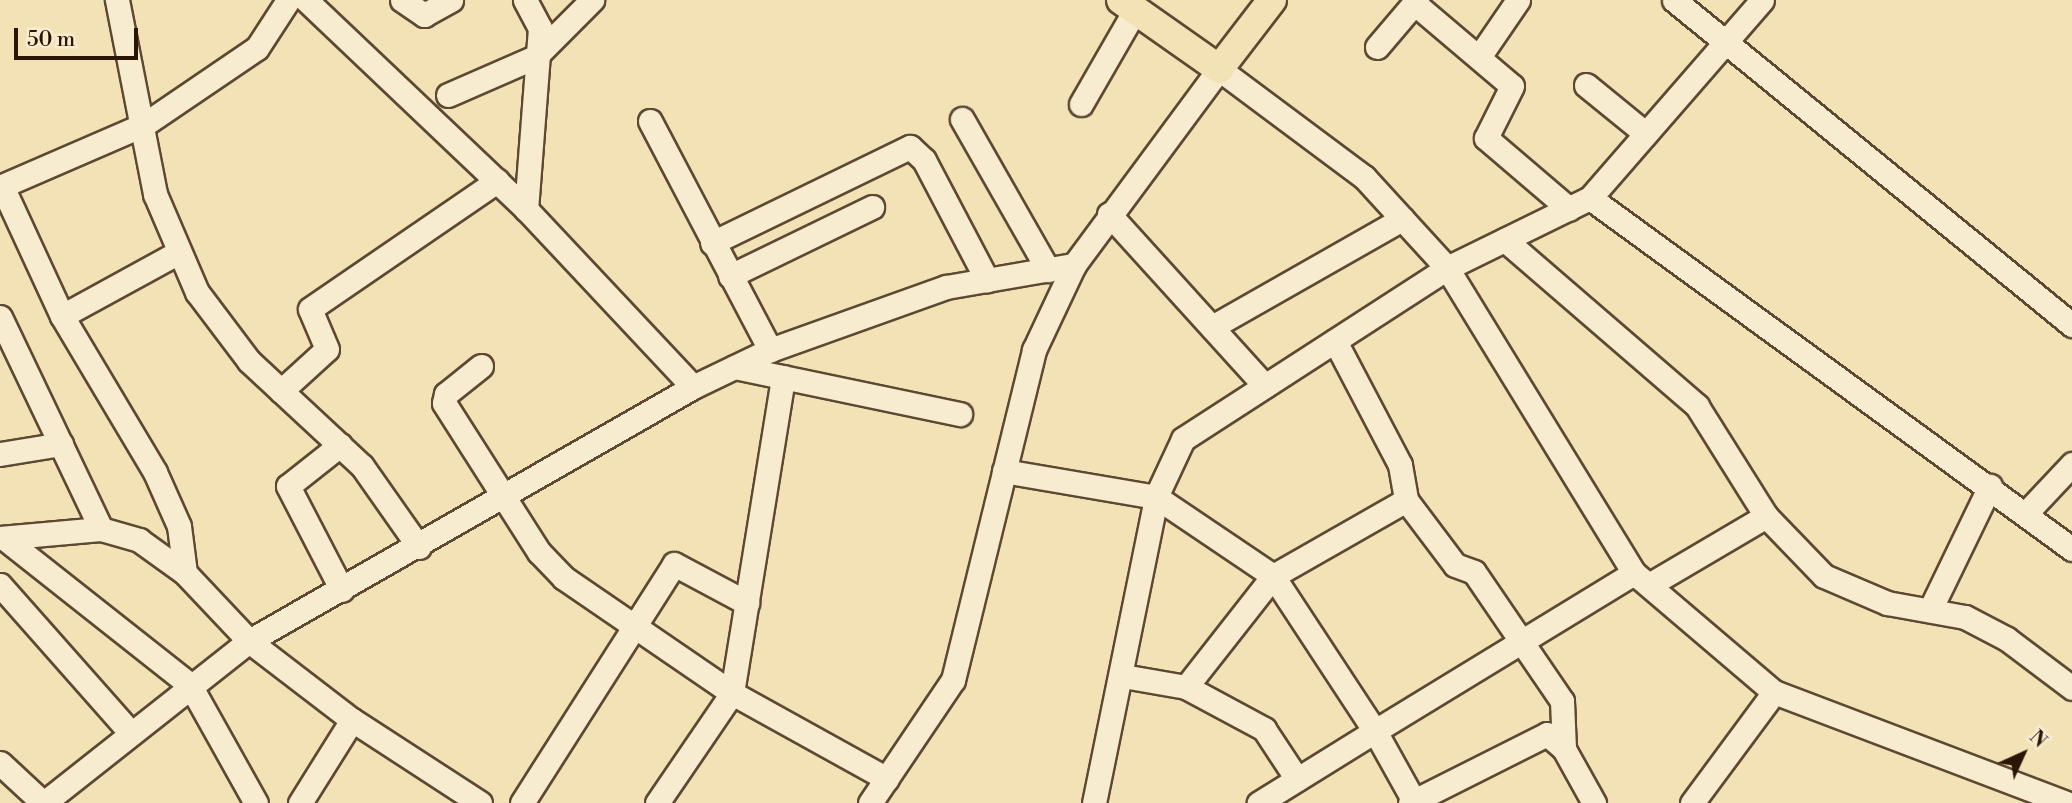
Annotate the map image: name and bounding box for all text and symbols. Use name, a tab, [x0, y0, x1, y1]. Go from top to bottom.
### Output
scale bar	[18, 14, 142, 58]
text: 50 m	[27, 27, 75, 53]
north arrow	[1988, 719, 2058, 789]
text: N	[2024, 725, 2052, 753]

